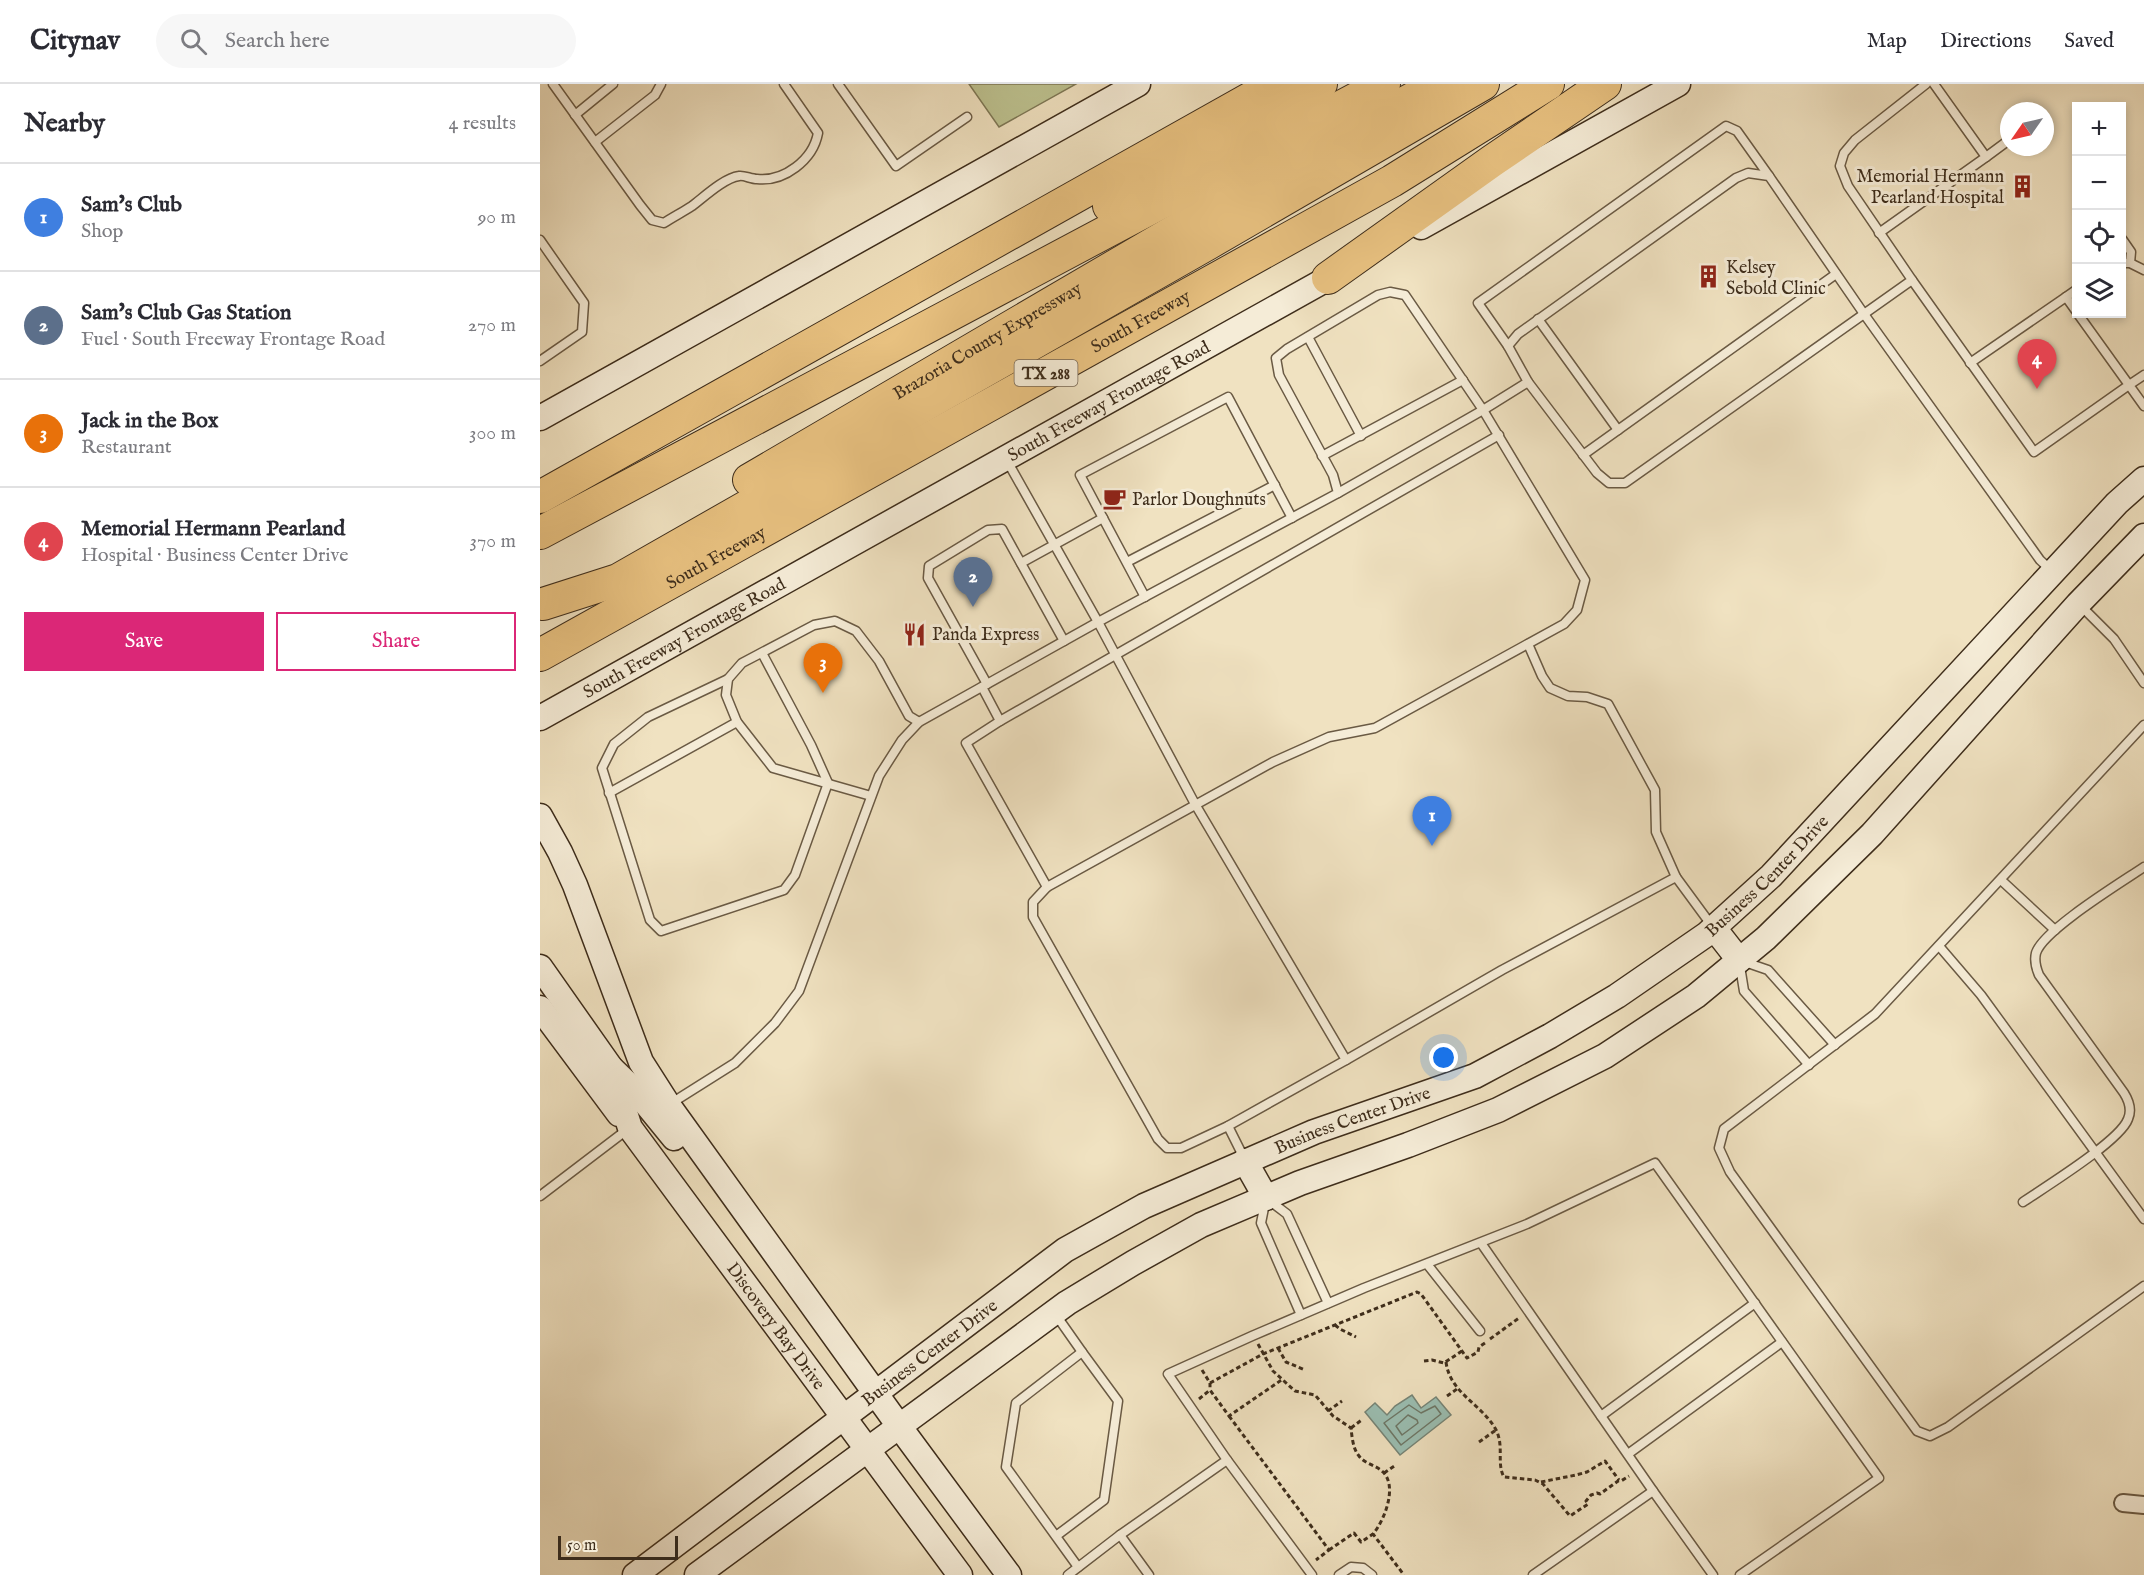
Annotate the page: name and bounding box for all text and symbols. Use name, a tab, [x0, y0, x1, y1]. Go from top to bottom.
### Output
search box	[156, 14, 576, 68]
text: Citynav	[30, 24, 120, 59]
icon: search	[177, 25, 210, 58]
text: Search here	[225, 27, 330, 55]
text: Map	[1867, 28, 1907, 55]
text: Directions	[1940, 28, 2031, 55]
text: Saved	[2064, 28, 2114, 55]
north arrow	[2000, 102, 2054, 156]
map controls	[2072, 102, 2126, 318]
button: +	[2072, 102, 2126, 156]
text: Nearby	[24, 107, 105, 140]
text: 4 results	[449, 111, 516, 136]
button: −	[2072, 156, 2126, 210]
place label: Memorial Hermann Pearland Hospital	[1856, 166, 2004, 210]
building icon: Memorial Hermann Pearland Hospital	[2009, 173, 2035, 199]
text: Sam's Club	[81, 191, 182, 219]
text: 1	[40, 205, 47, 230]
text: 90 m	[478, 205, 516, 230]
button: locate	[2072, 210, 2126, 264]
text: Shop	[81, 219, 123, 244]
place label: Kelsey Sebold Clinic	[1726, 257, 1826, 301]
building icon: Kelsey Sebold Clinic	[1695, 264, 1721, 290]
button: layers	[2072, 264, 2126, 318]
street label: Brazoria County Expressway	[890, 278, 1087, 406]
street label: South Freeway	[1087, 285, 1195, 359]
text: Sam's Club Gas Station	[81, 299, 292, 327]
text: 2	[39, 313, 48, 338]
text: 270 m	[468, 313, 516, 338]
text: Fuel · South Freeway Frontage Road	[81, 327, 385, 352]
street label: South Freeway Frontage Road	[1004, 336, 1215, 468]
pin: 4	[2018, 340, 2056, 389]
road number: TX 288	[1014, 360, 1078, 386]
text: Jack in the Box	[81, 407, 218, 435]
text: 3	[40, 421, 47, 446]
text: 300 m	[469, 421, 516, 446]
text: Restaurant	[81, 435, 172, 460]
cafe icon: Parlor Doughnuts	[1101, 486, 1127, 512]
place label: Parlor Doughnuts	[1132, 489, 1266, 512]
text: Memorial Hermann Pearland	[81, 515, 345, 543]
street label: South Freeway	[662, 522, 770, 596]
text: 4	[39, 529, 48, 554]
text: 370 m	[470, 529, 516, 554]
text: Hospital · Business Center Drive	[81, 543, 349, 568]
pin: 2	[954, 558, 992, 607]
street label: South Freeway Frontage Road	[580, 573, 790, 705]
button: Save	[24, 612, 264, 671]
button: Share	[276, 612, 516, 671]
restaurant icon: Panda Express	[901, 621, 927, 647]
place label: Panda Express	[932, 624, 1039, 647]
pin: 3	[804, 644, 842, 693]
pin: 1	[1412, 796, 1452, 846]
street label: Business Center Drive	[1701, 811, 1834, 943]
your location	[1429, 1043, 1458, 1072]
street label: Business Center Drive	[1271, 1082, 1434, 1161]
street label: Discovery Bay Drive	[720, 1259, 830, 1395]
street label: Business Center Drive	[858, 1295, 1003, 1412]
scale bar	[558, 1533, 678, 1560]
text: 50 m	[567, 1536, 596, 1556]

